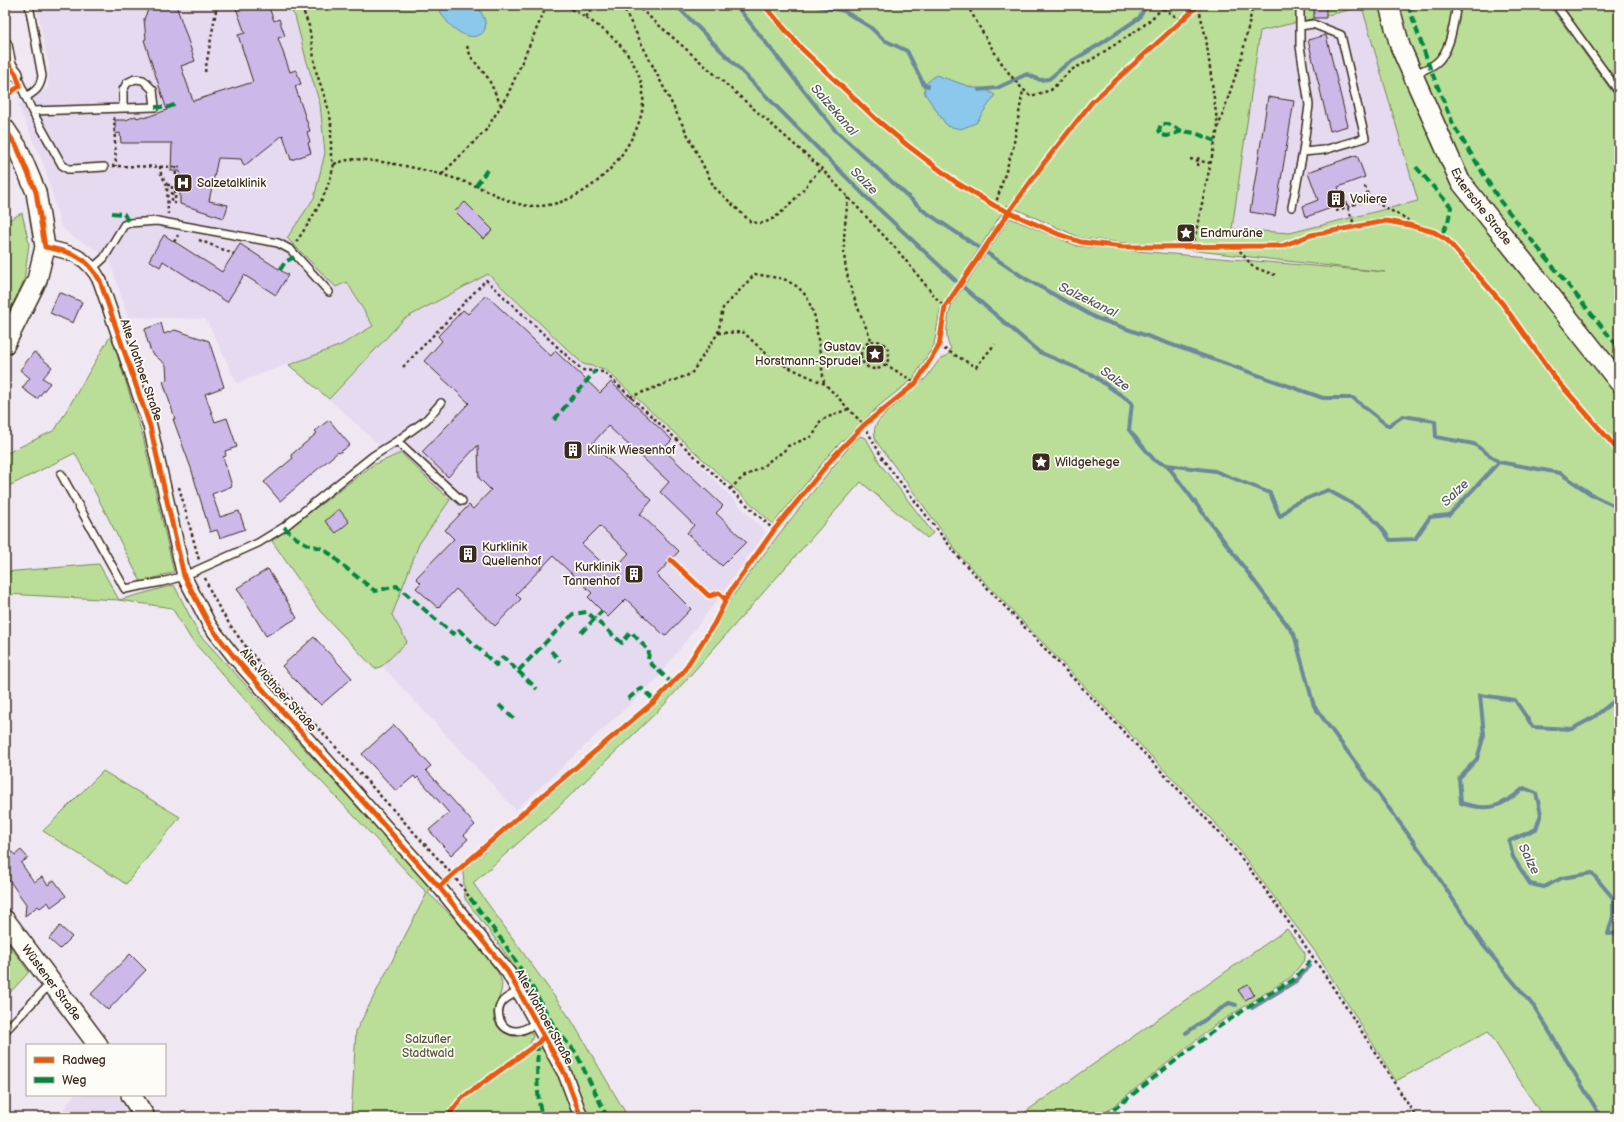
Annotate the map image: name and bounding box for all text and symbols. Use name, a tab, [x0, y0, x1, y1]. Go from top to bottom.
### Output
water label: Salzekanal	[807, 81, 861, 140]
water label: Salze	[847, 164, 881, 198]
street label: Extersche Straße	[1448, 165, 1515, 248]
hospital icon: Salzetalklinik	[172, 172, 194, 194]
place label: Salzetalklinik	[197, 176, 266, 191]
building icon: Voliere	[1325, 188, 1347, 210]
place label: Voliere	[1350, 192, 1387, 207]
place icon: Endmuräne	[1175, 222, 1197, 244]
place label: Endmuräne	[1200, 226, 1263, 241]
water label: Salzekanal	[1056, 279, 1121, 322]
street label: Alte Vlothoer Straße	[116, 317, 166, 423]
place label: Gustav Horstmann-Sprudel	[755, 340, 861, 369]
place icon: Gustav Horstmann-Sprudel	[864, 343, 886, 365]
water label: Salze	[1097, 363, 1133, 395]
building icon: Klinik Wiesenhof	[562, 439, 584, 461]
place label: Klinik Wiesenhof	[587, 443, 676, 458]
place icon: Wildgehege	[1030, 451, 1052, 473]
place label: Wildgehege	[1055, 455, 1120, 470]
water label: Salze	[1438, 476, 1472, 510]
place label: Kurklinik Quellenhof	[482, 540, 542, 569]
building icon: Kurklinik Quellenhof	[457, 543, 479, 565]
place label: Kurklinik Tannenhof	[563, 560, 620, 589]
building icon: Kurklinik Tannenhof	[623, 563, 645, 585]
street label: Alte Vlothoer Straße	[237, 645, 319, 735]
water label: Salze	[1515, 841, 1543, 877]
street label: Wüstener Straße	[18, 942, 85, 1023]
street label: Alte Vlothoer Straße	[511, 966, 577, 1068]
park label: Salzufler Stadtwald	[402, 1032, 454, 1061]
legend	[26, 1044, 166, 1096]
text: Radweg	[62, 1053, 106, 1068]
text: Weg	[62, 1073, 86, 1088]

